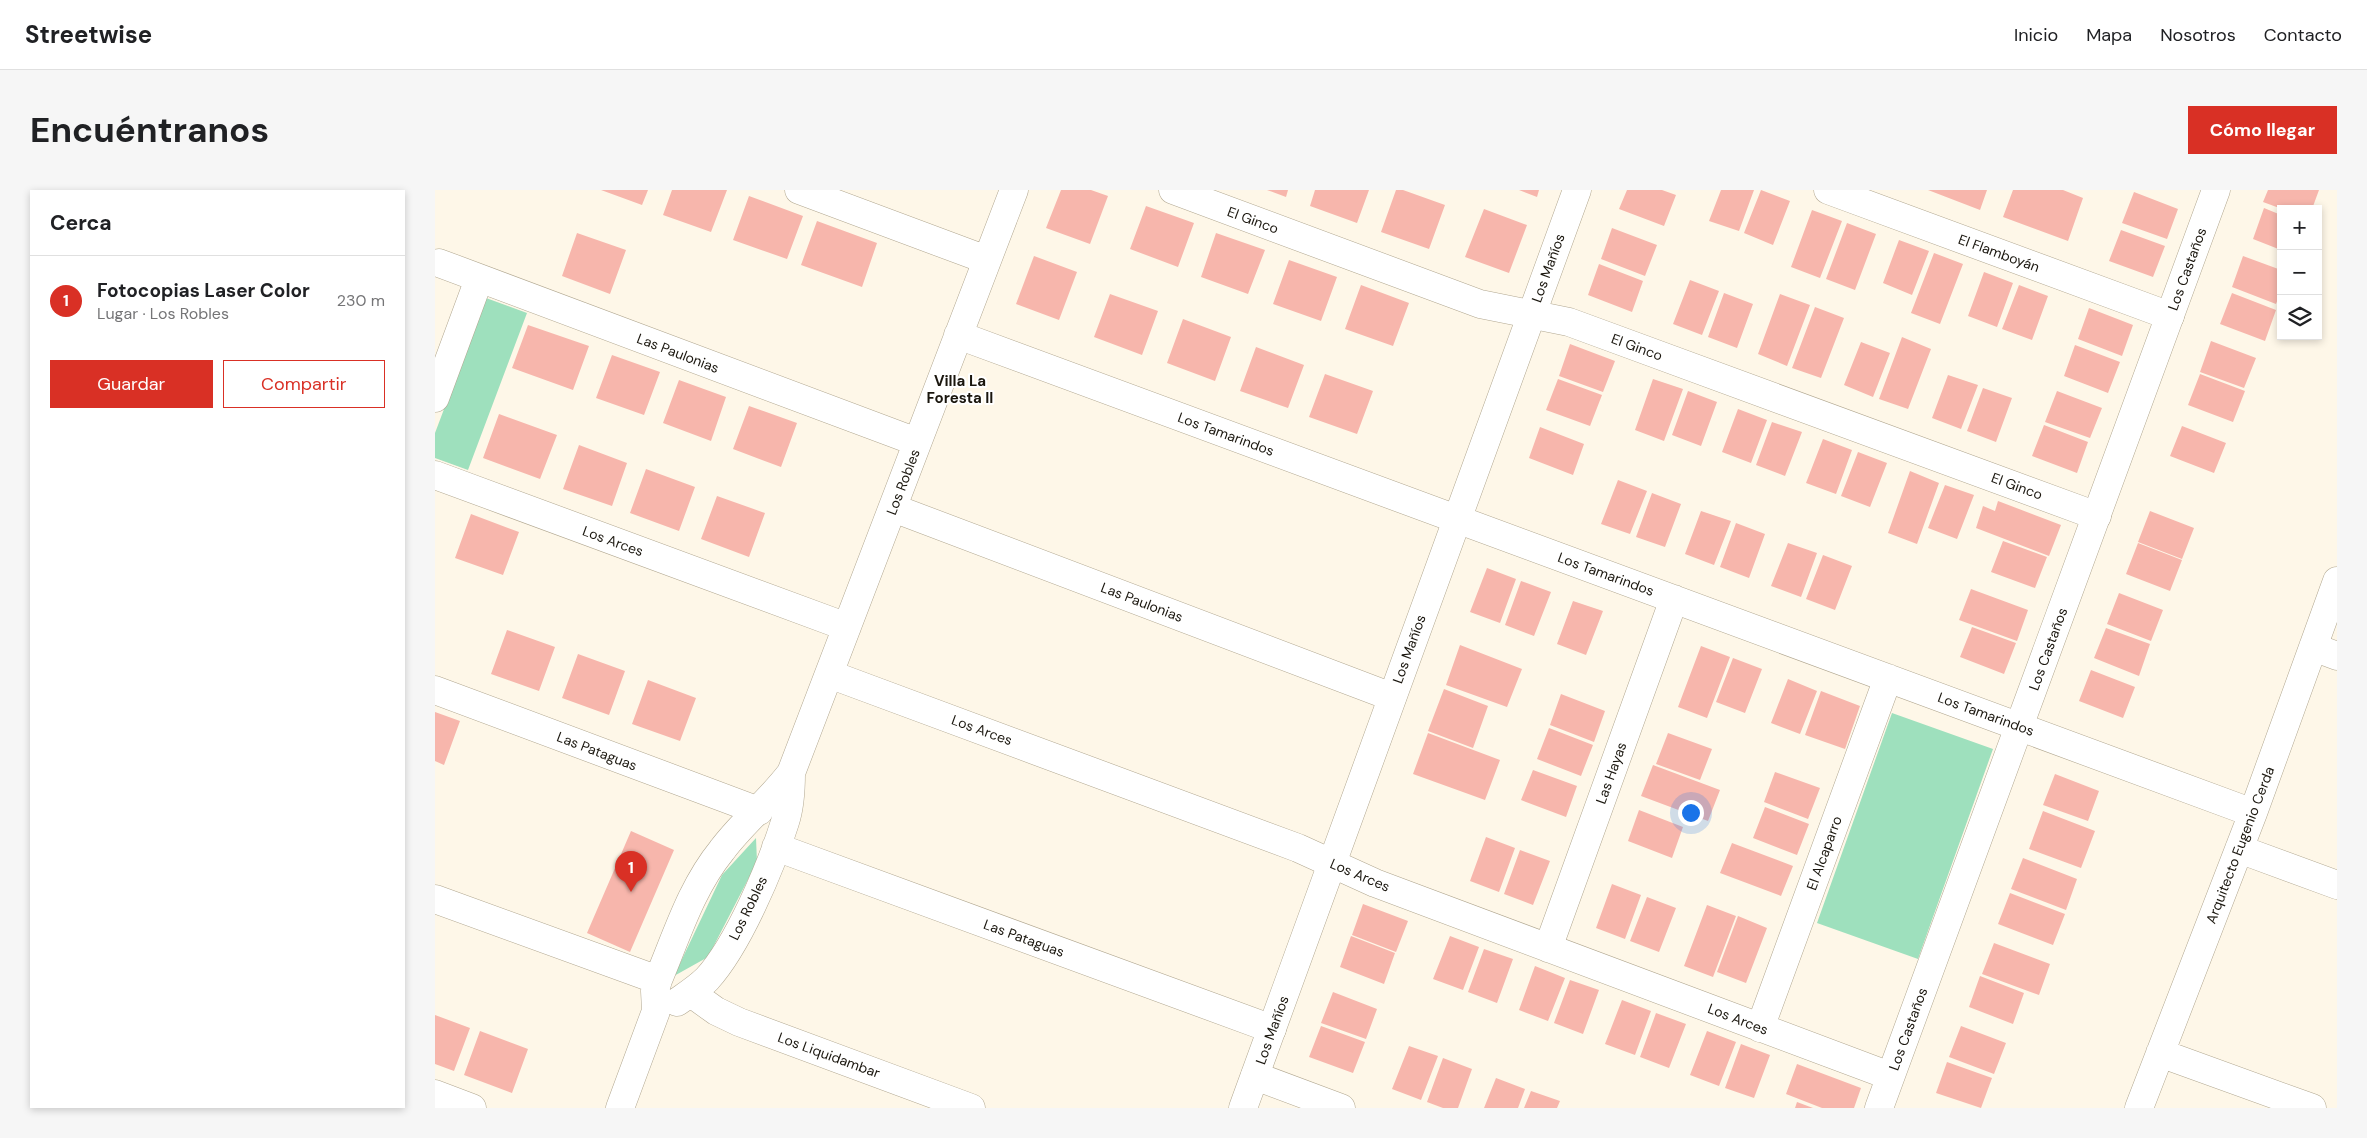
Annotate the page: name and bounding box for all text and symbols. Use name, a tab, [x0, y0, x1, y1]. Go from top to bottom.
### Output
text: Streetwise	[25, 19, 152, 50]
text: Inicio	[2014, 23, 2058, 47]
text: Mapa	[2086, 23, 2132, 47]
text: Nosotros	[2160, 23, 2236, 47]
text: Contacto	[2264, 23, 2342, 47]
button: Cómo llegar	[2188, 106, 2337, 154]
text: Encuéntranos	[30, 107, 269, 153]
street label: El Ginco	[1225, 202, 1281, 238]
map controls	[2277, 205, 2322, 340]
button: +	[2277, 205, 2322, 250]
text: Cerca	[50, 209, 112, 237]
street label: Los Castaños	[2164, 225, 2210, 313]
street label: El Flamboyán	[1956, 230, 2042, 276]
street label: Los Mañíos	[1527, 231, 1569, 305]
button: −	[2277, 250, 2322, 295]
text: Fotocopias Laser Color	[97, 278, 310, 303]
text: 1	[63, 290, 69, 311]
text: 230 m	[337, 290, 385, 311]
button: layers	[2277, 295, 2322, 340]
text: Lugar · Los Robles	[97, 303, 229, 324]
street label: Las Paulonias	[634, 329, 722, 377]
street label: El Ginco	[1609, 329, 1665, 365]
button: Guardar	[50, 360, 213, 408]
button: Compartir	[223, 360, 385, 408]
district label: Villa La Foresta II	[927, 371, 993, 408]
street label: Los Tamarindos	[1175, 408, 1277, 460]
street label: Los Robles	[882, 446, 924, 518]
street label: El Ginco	[1989, 468, 2045, 504]
street label: Los Arces	[580, 522, 646, 560]
street label: Los Tamarindos	[1555, 548, 1657, 600]
street label: Las Paulonias	[1098, 578, 1186, 626]
street label: Los Castaños	[2025, 605, 2071, 693]
street label: Los Mañíos	[1388, 612, 1430, 686]
street label: Los Tamarindos	[1935, 688, 2037, 740]
street label: Los Arces	[949, 711, 1015, 749]
street label: Las Pataguas	[554, 727, 640, 775]
street label: Las Hayas	[1591, 740, 1631, 806]
street label: Arquitecto Eugenio Cerda	[2202, 764, 2278, 926]
your location	[1678, 800, 1704, 826]
street label: El Alcaparro	[1802, 813, 1846, 893]
pin: 1	[615, 851, 647, 892]
street label: Los Arces	[1327, 854, 1393, 896]
street label: Los Robles	[725, 873, 771, 943]
street label: Las Pataguas	[981, 915, 1067, 961]
street label: Los Castaños	[1885, 985, 1931, 1073]
street label: Los Mañíos	[1251, 993, 1293, 1067]
street label: Los Arces	[1705, 999, 1771, 1039]
street label: Los Liquidambar	[775, 1028, 883, 1082]

